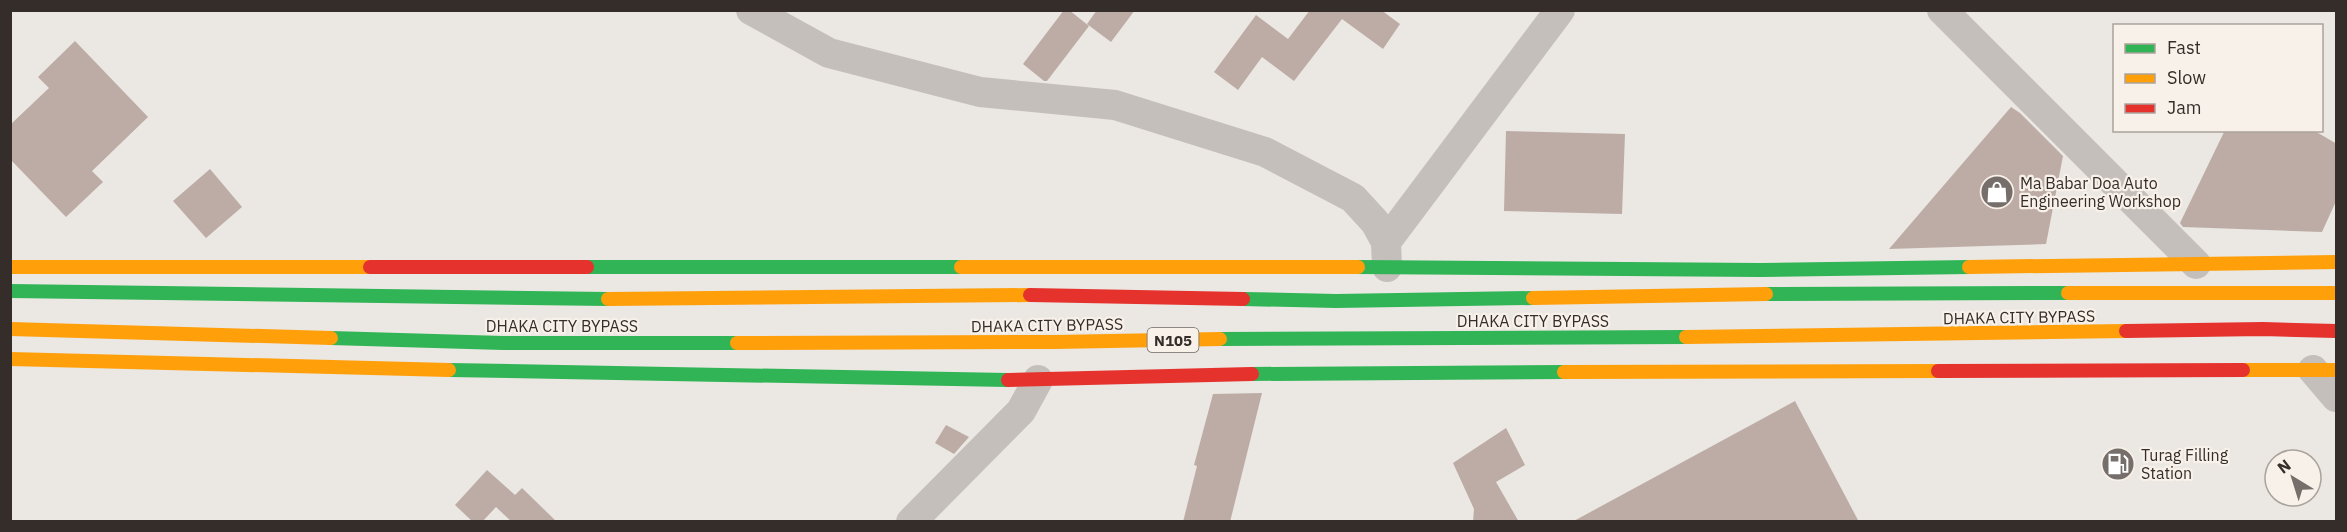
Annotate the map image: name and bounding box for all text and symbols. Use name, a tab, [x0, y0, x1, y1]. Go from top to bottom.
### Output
legend	[2113, 24, 2323, 132]
text: Fast	[2167, 36, 2201, 59]
text: Slow	[2167, 66, 2206, 89]
text: Jam	[2167, 96, 2202, 119]
place label: Ma Babar Doa Auto Engineering Workshop	[2020, 173, 2181, 211]
shop icon: Ma Babar Doa Auto Engineering Workshop	[1979, 174, 2015, 210]
street label: DHAKA CITY BYPASS	[1943, 306, 2095, 328]
street label: DHAKA CITY BYPASS	[1457, 311, 1609, 331]
street label: DHAKA CITY BYPASS	[971, 314, 1123, 336]
street label: DHAKA CITY BYPASS	[486, 316, 638, 336]
road number: N105	[1148, 328, 1198, 352]
place label: Turag Filling Station	[2141, 445, 2229, 483]
fuel station icon: Turag Filling Station	[2100, 446, 2136, 482]
north arrow	[2263, 448, 2323, 508]
text: N	[2273, 455, 2294, 478]

